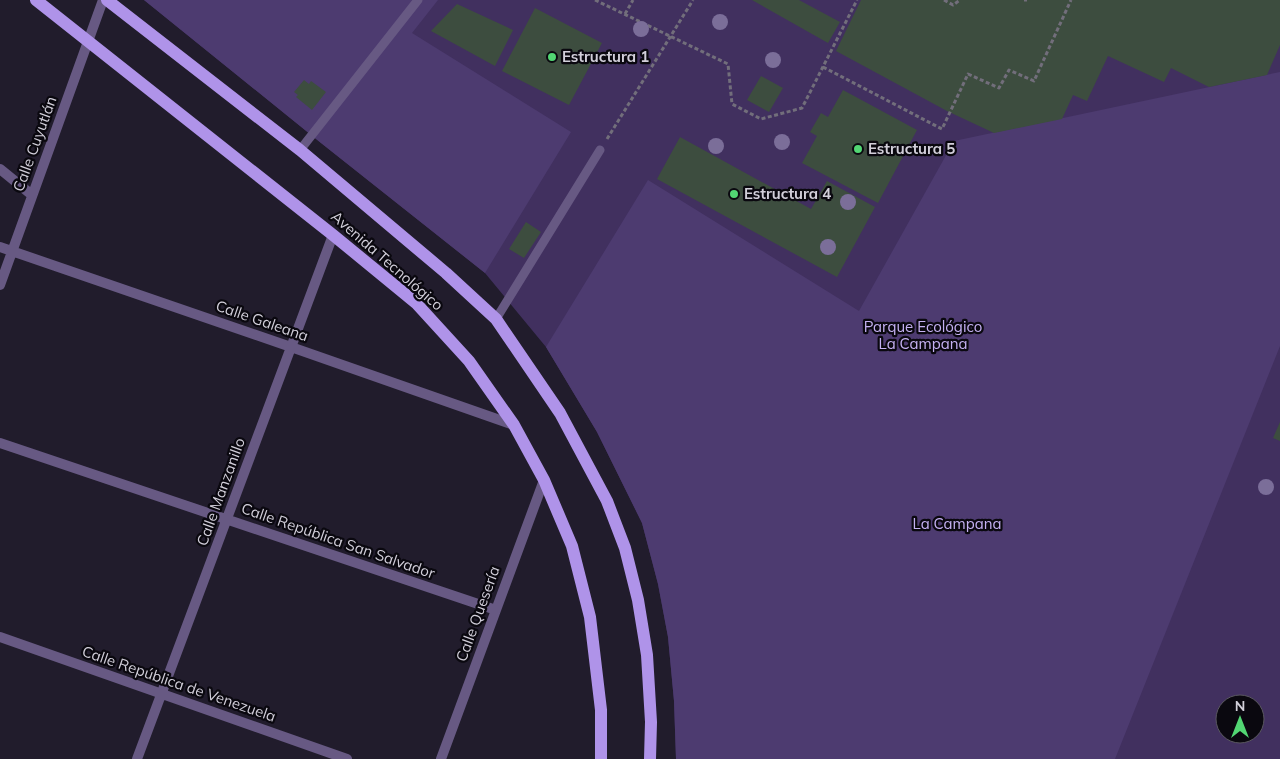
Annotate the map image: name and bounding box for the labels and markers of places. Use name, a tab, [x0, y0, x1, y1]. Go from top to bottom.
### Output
place label: Estructura 1	[562, 47, 649, 66]
marker: Estructura 1	[546, 51, 558, 63]
place label: Estructura 5	[868, 139, 955, 158]
marker: Estructura 5	[852, 143, 864, 155]
place label: Estructura 4	[744, 184, 831, 203]
marker: Estructura 4	[728, 188, 740, 200]

